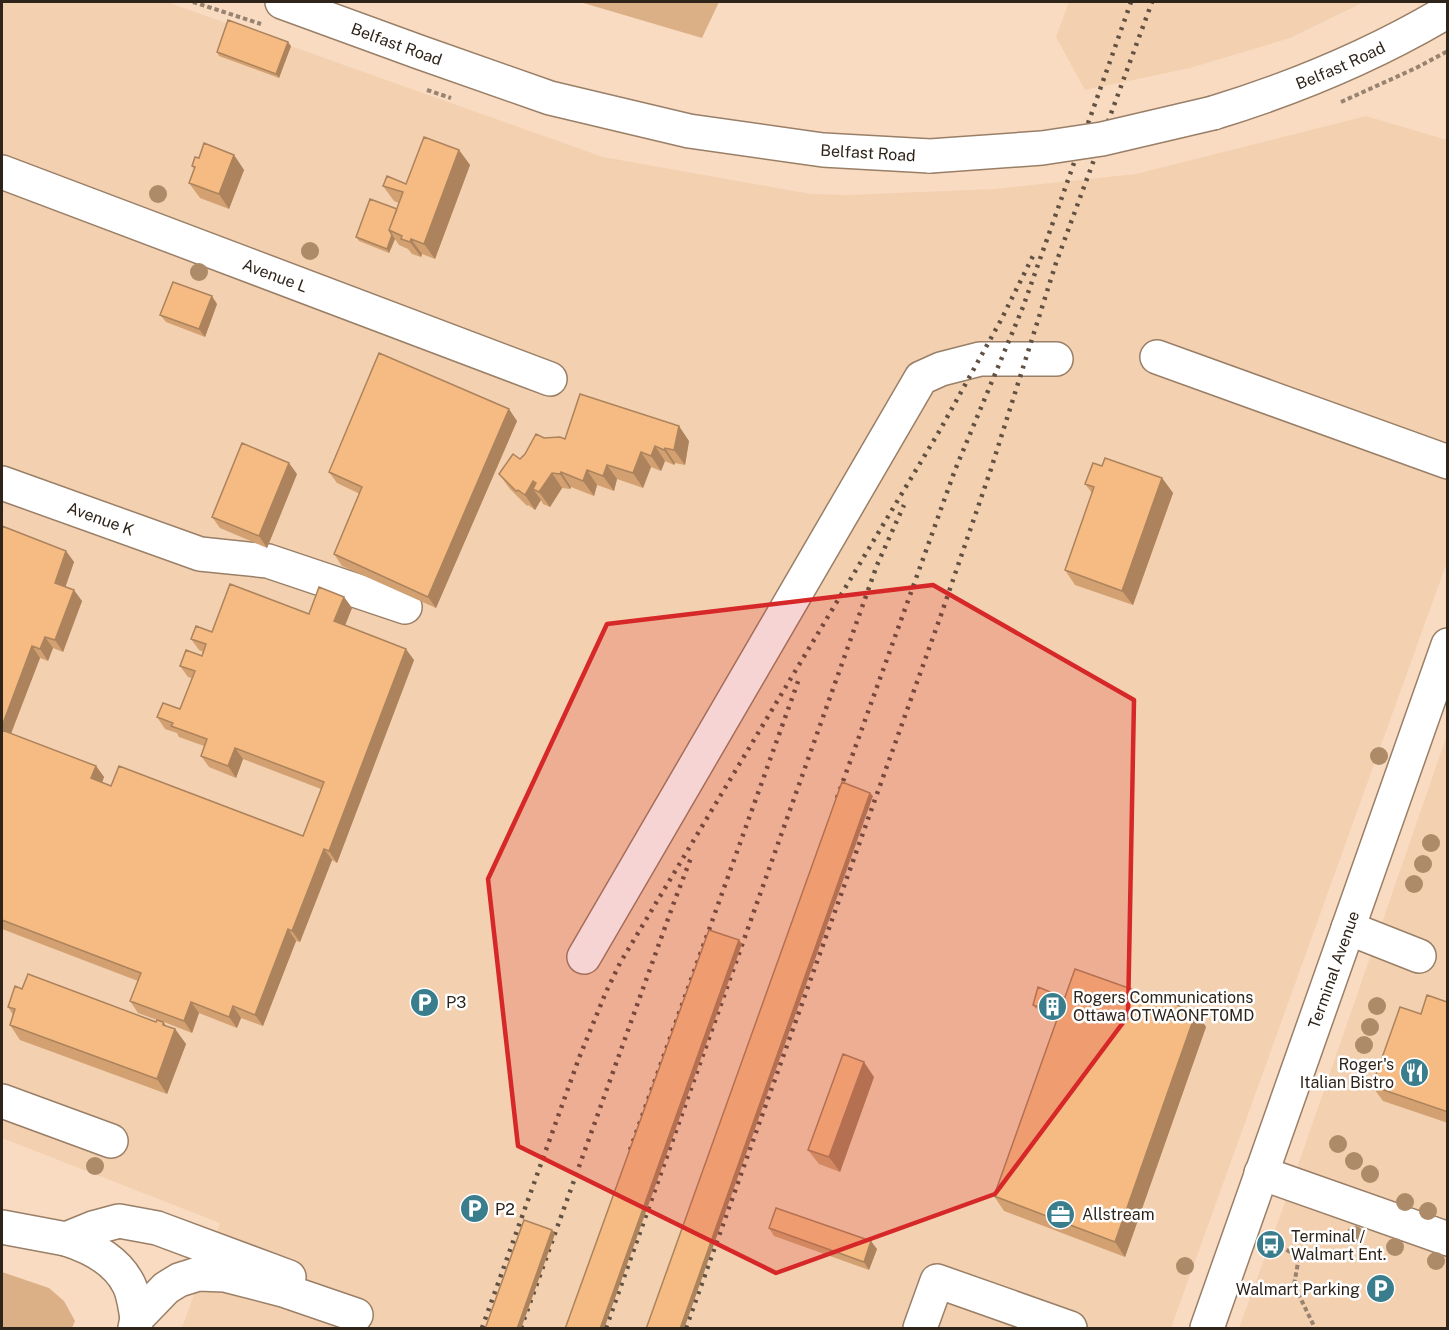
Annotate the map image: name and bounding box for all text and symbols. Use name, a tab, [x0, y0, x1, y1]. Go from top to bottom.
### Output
street label: Belfast Road	[348, 19, 445, 69]
street label: Belfast Road	[1293, 37, 1388, 93]
street label: Belfast Road	[820, 140, 916, 165]
street label: Avenue L	[240, 254, 310, 296]
street label: Avenue K	[65, 498, 137, 539]
street label: Terminal Avenue	[1304, 908, 1363, 1031]
parking icon: P3	[409, 986, 441, 1018]
place label: Rogers Communications Ottawa OTWAONFT0MD	[1073, 988, 1254, 1025]
building icon: Rogers Communications Ottawa OTWAONFT0MD	[1036, 990, 1068, 1022]
place label: P3	[446, 993, 466, 1012]
place label: Roger's Italian Bistro	[1300, 1055, 1394, 1092]
restaurant icon: Roger's Italian Bistro	[1399, 1057, 1431, 1089]
parking icon: P2	[458, 1193, 490, 1225]
office icon: Allstream	[1045, 1198, 1077, 1230]
place label: P2	[495, 1200, 515, 1219]
place label: Allstream	[1082, 1205, 1155, 1224]
place label: Terminal / Walmart Ent.	[1291, 1227, 1386, 1264]
bus stop icon: Terminal / Walmart Ent.	[1254, 1229, 1286, 1261]
parking icon: Walmart Parking	[1365, 1273, 1397, 1305]
place label: Walmart Parking	[1236, 1280, 1360, 1299]

